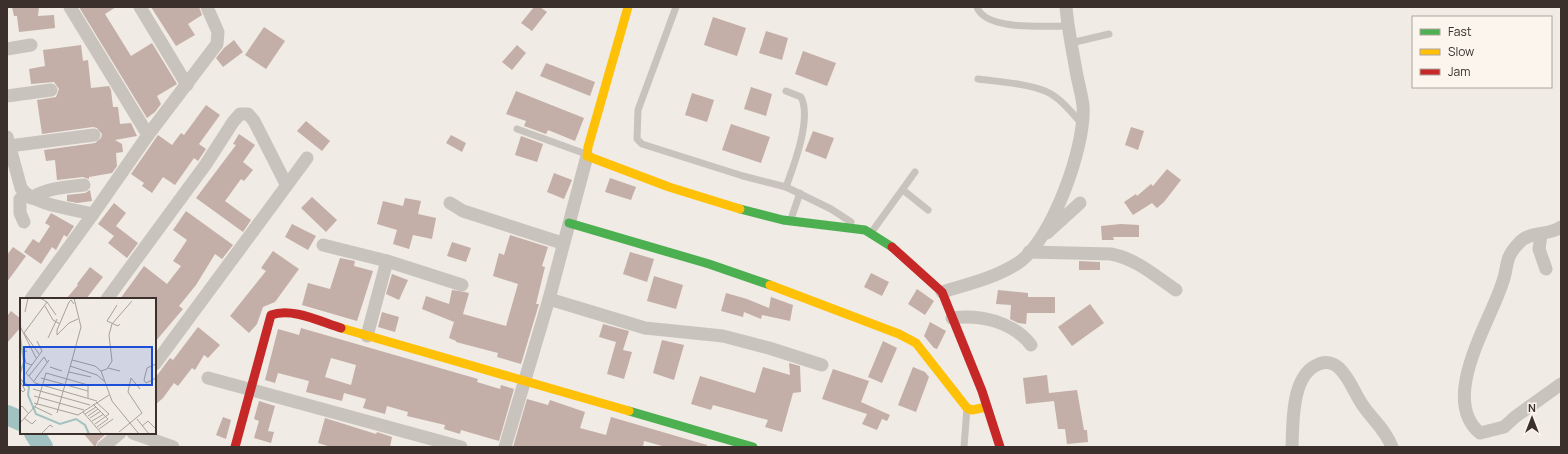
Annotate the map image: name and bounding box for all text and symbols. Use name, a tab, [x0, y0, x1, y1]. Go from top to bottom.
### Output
legend	[1412, 16, 1552, 88]
text: Fast	[1448, 23, 1472, 40]
text: Slow	[1448, 43, 1474, 60]
text: Jam	[1448, 63, 1470, 80]
inset map	[20, 298, 156, 434]
north arrow	[1512, 398, 1552, 438]
text: N	[1528, 400, 1536, 415]

